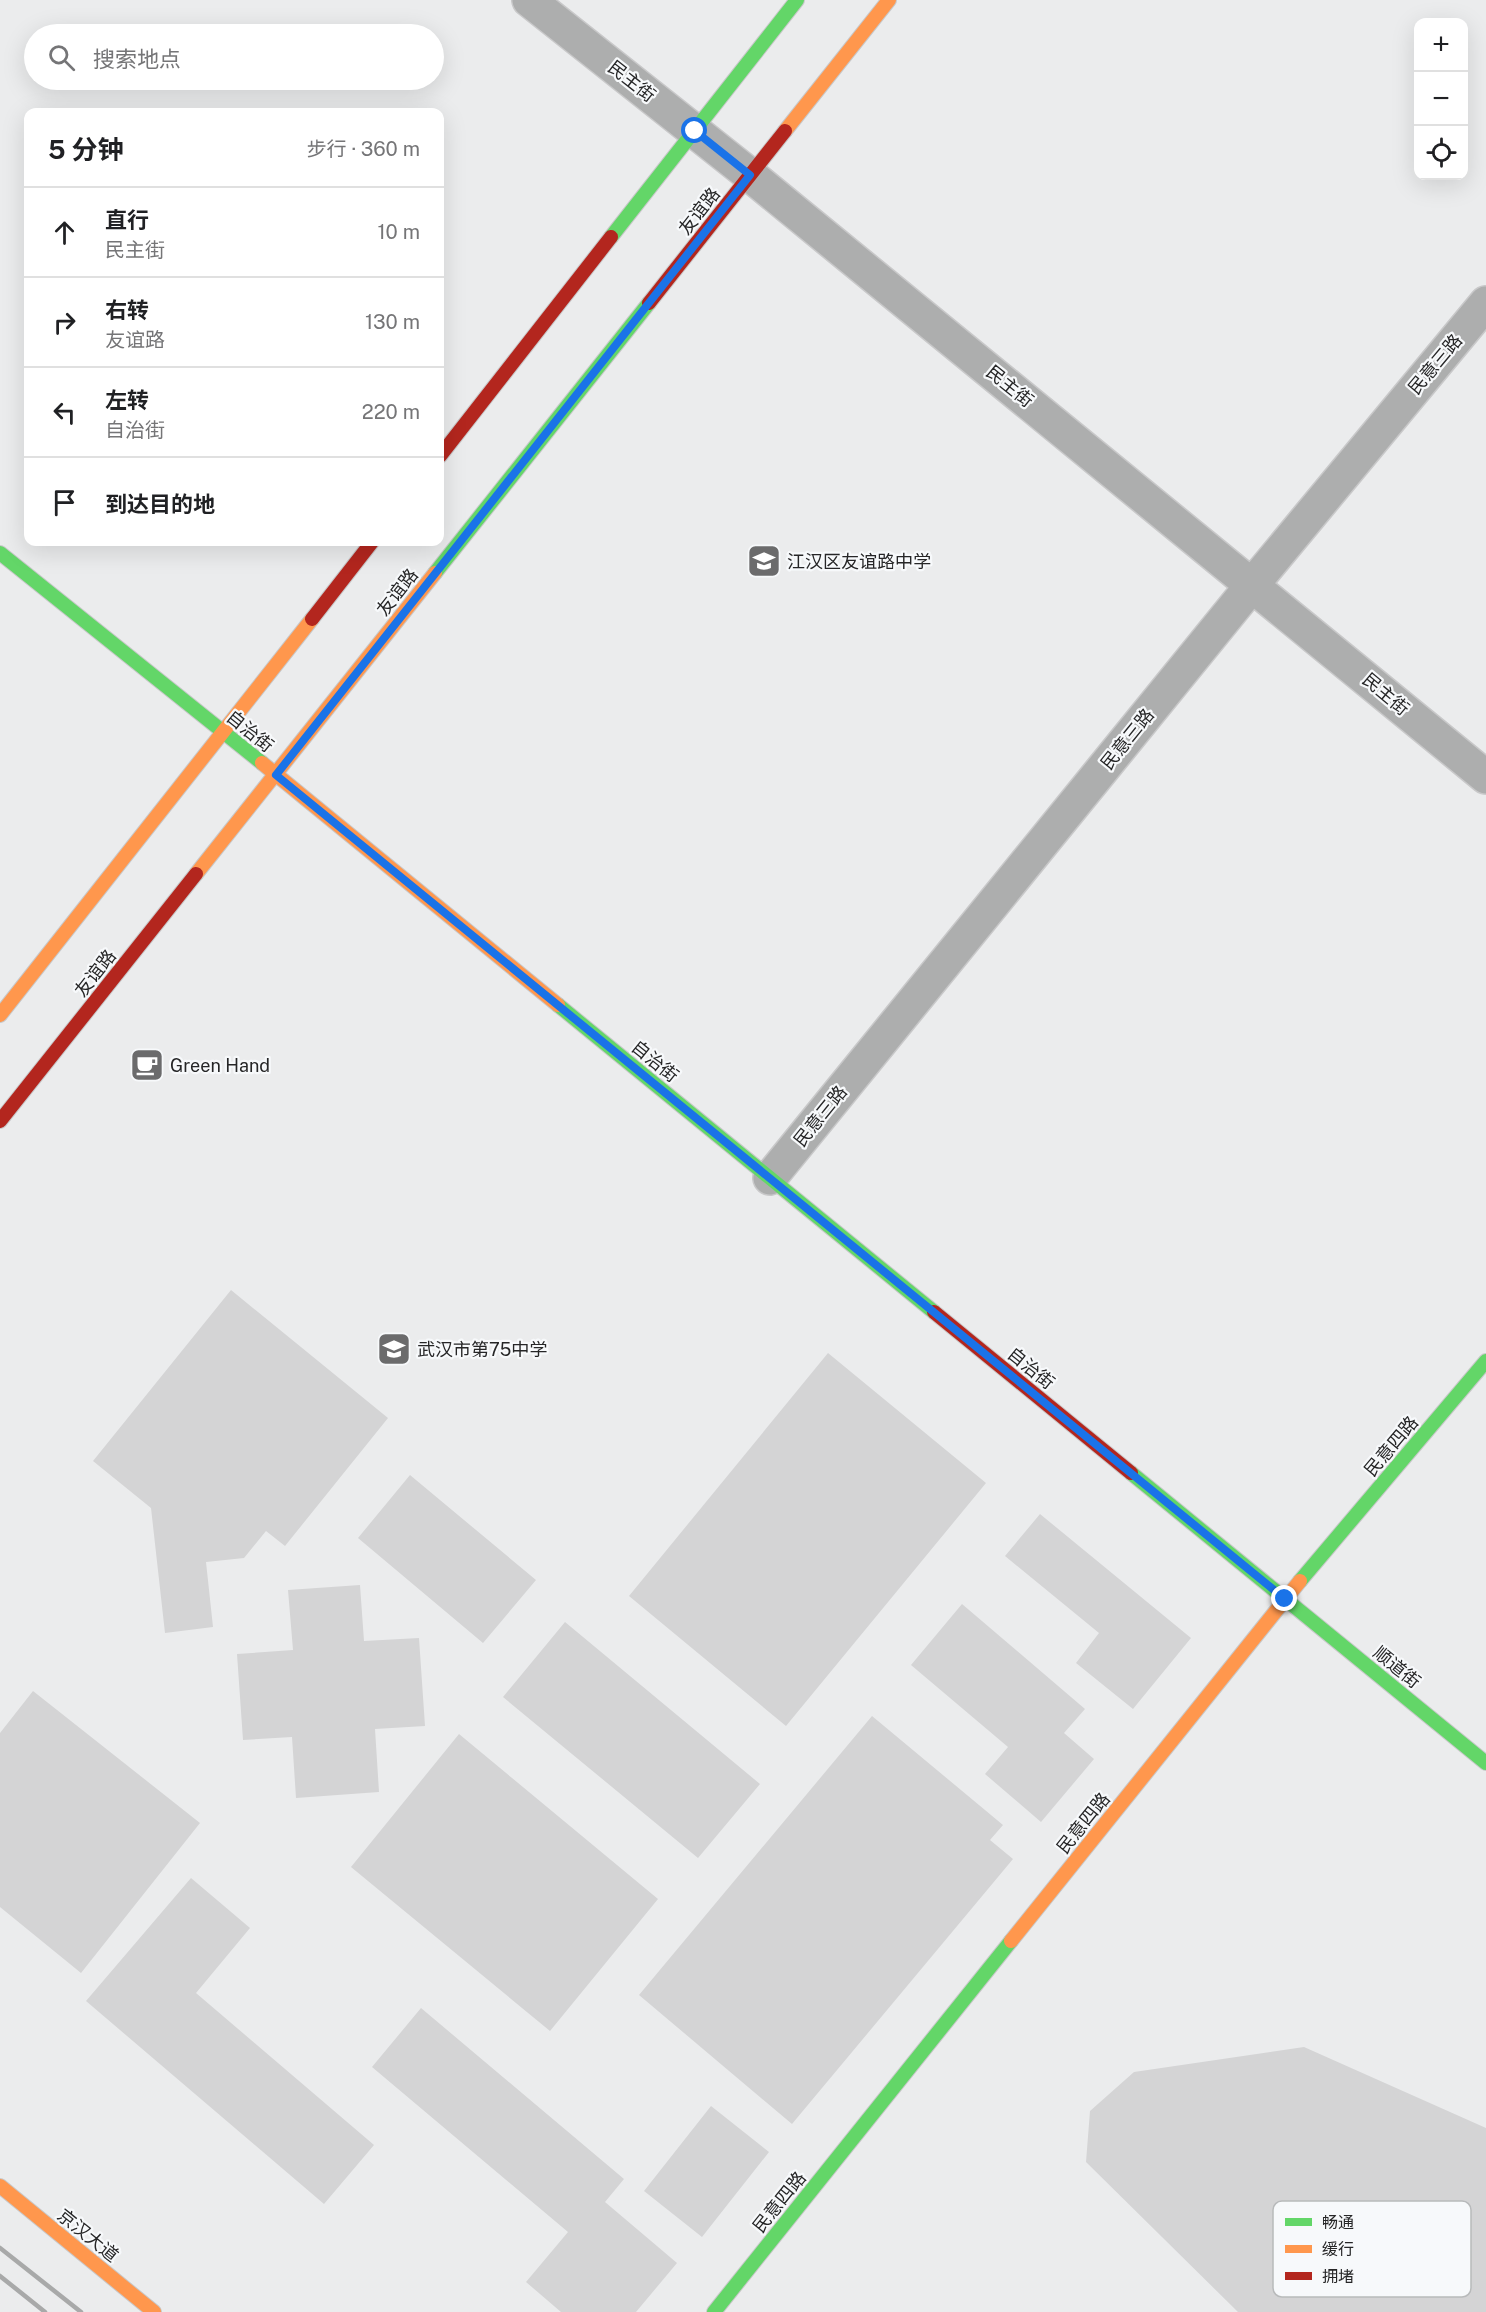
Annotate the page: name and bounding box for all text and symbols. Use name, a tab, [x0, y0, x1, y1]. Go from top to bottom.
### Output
map controls	[1414, 18, 1468, 180]
button: +	[1414, 18, 1468, 72]
search box	[24, 24, 444, 90]
icon: search	[45, 41, 78, 74]
text: 搜索地点	[93, 46, 181, 72]
street label: 民主街	[604, 56, 660, 106]
button: −	[1414, 72, 1468, 126]
route start	[681, 117, 707, 143]
button: locate	[1414, 126, 1468, 180]
text: 5 分钟	[48, 134, 123, 165]
text: 步行 · 360 m	[307, 137, 420, 161]
street label: 友谊路	[674, 183, 724, 239]
text: 直行	[105, 207, 149, 233]
icon: ahead	[48, 216, 81, 249]
text: 10 m	[377, 220, 420, 244]
text: 民主街	[105, 238, 165, 262]
text: 右转	[105, 297, 149, 323]
icon: right	[48, 306, 81, 339]
text: 130 m	[365, 310, 420, 334]
text: 友谊路	[105, 328, 165, 352]
street label: 民意三路	[1404, 330, 1466, 398]
street label: 民主街	[982, 361, 1038, 411]
text: 左转	[105, 387, 149, 413]
icon: left	[48, 396, 81, 429]
text: 220 m	[362, 400, 420, 424]
text: 自治街	[105, 418, 165, 442]
icon: arrive	[48, 486, 81, 519]
text: 到达目的地	[105, 491, 215, 517]
school or university icon: 江汉区友谊路中学	[746, 543, 782, 579]
place label: 江汉区友谊路中学	[787, 551, 931, 572]
street label: 友谊路	[372, 564, 422, 620]
street label: 民主街	[1359, 669, 1413, 719]
street label: 民意三路	[1096, 704, 1158, 774]
street label: 自治街	[222, 706, 278, 756]
street label: 友谊路	[70, 945, 120, 1001]
street label: 自治街	[627, 1036, 683, 1086]
cafe icon: Green Hand	[129, 1047, 165, 1083]
place label: Green Hand	[170, 1055, 270, 1076]
street label: 民意三路	[789, 1081, 851, 1151]
school or university icon: 武汉市第75中学	[376, 1331, 412, 1367]
place label: 武汉市第75中学	[417, 1339, 547, 1360]
street label: 自治街	[1003, 1343, 1059, 1393]
street label: 民意四路	[1360, 1412, 1422, 1480]
route end	[1271, 1585, 1297, 1611]
street label: 顺道街	[1369, 1642, 1425, 1692]
street label: 民意四路	[1052, 1788, 1114, 1858]
street label: 民意四路	[748, 2167, 810, 2237]
legend	[1273, 2201, 1471, 2297]
street label: 京汉大道	[53, 2204, 123, 2266]
text: 畅通	[1322, 2213, 1354, 2232]
text: 缓行	[1322, 2240, 1354, 2259]
text: 拥堵	[1322, 2267, 1354, 2286]

